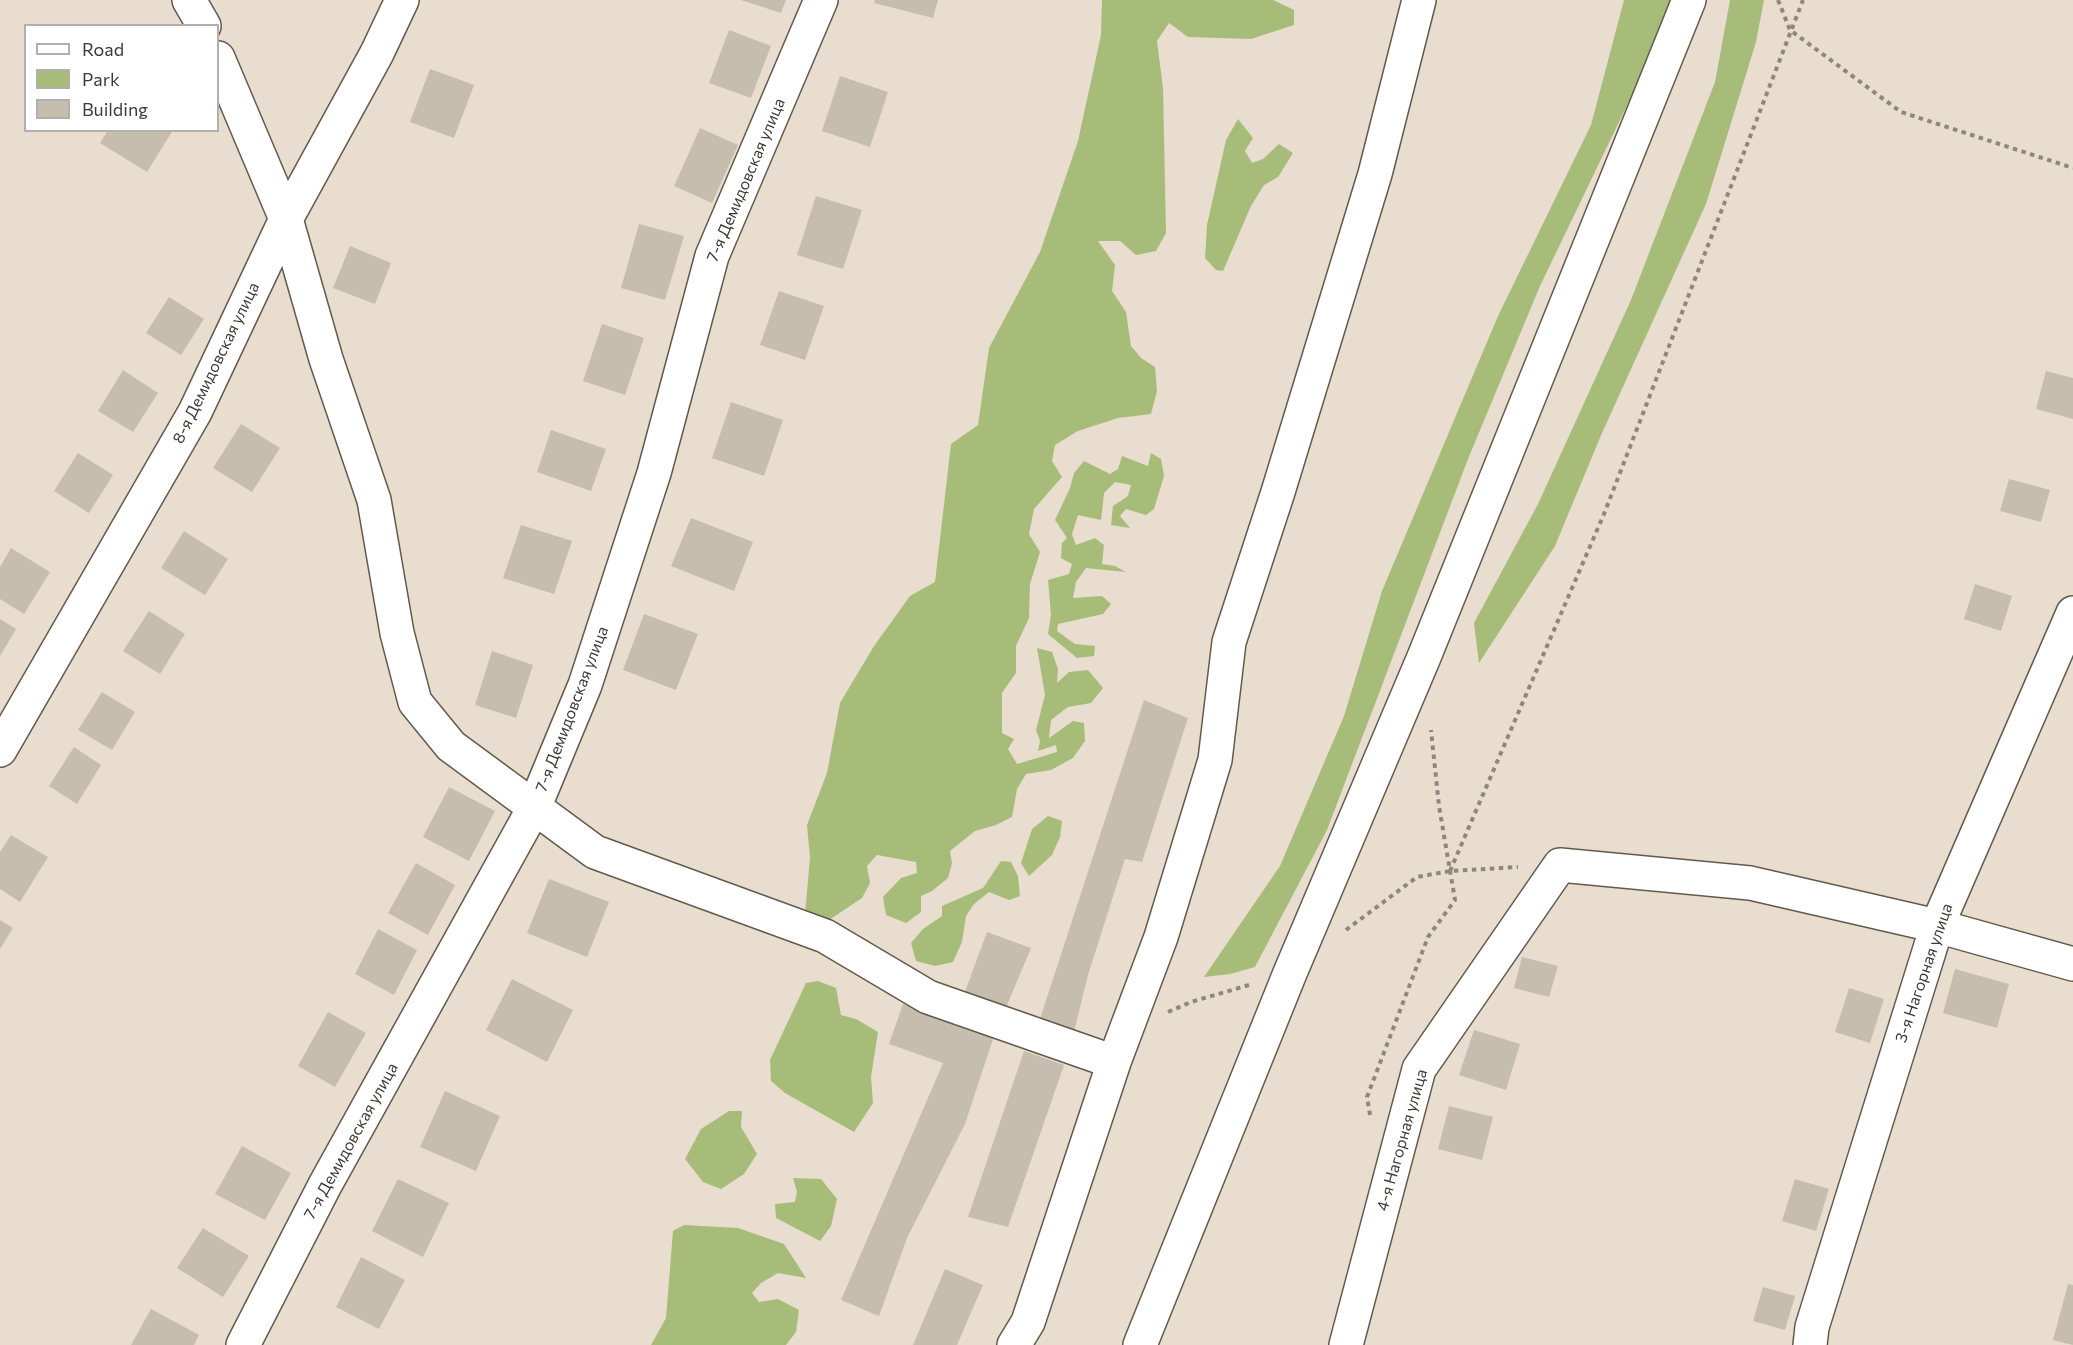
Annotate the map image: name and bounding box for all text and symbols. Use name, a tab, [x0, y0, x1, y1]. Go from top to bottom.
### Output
legend	[24, 24, 219, 132]
text: Road	[82, 38, 124, 60]
text: Park	[82, 68, 120, 90]
street label: 7-я Демидовская улица	[703, 95, 789, 265]
text: Building	[82, 98, 148, 120]
street label: 8-я Демидовская улица	[169, 279, 263, 447]
street label: 7-я Демидовская улица	[532, 624, 612, 794]
street label: 3-я Нагорная улица	[1891, 901, 1957, 1045]
street label: 7-я Демидовская улица	[300, 1060, 402, 1222]
street label: 4-я Нагорная улица	[1373, 1067, 1431, 1213]

